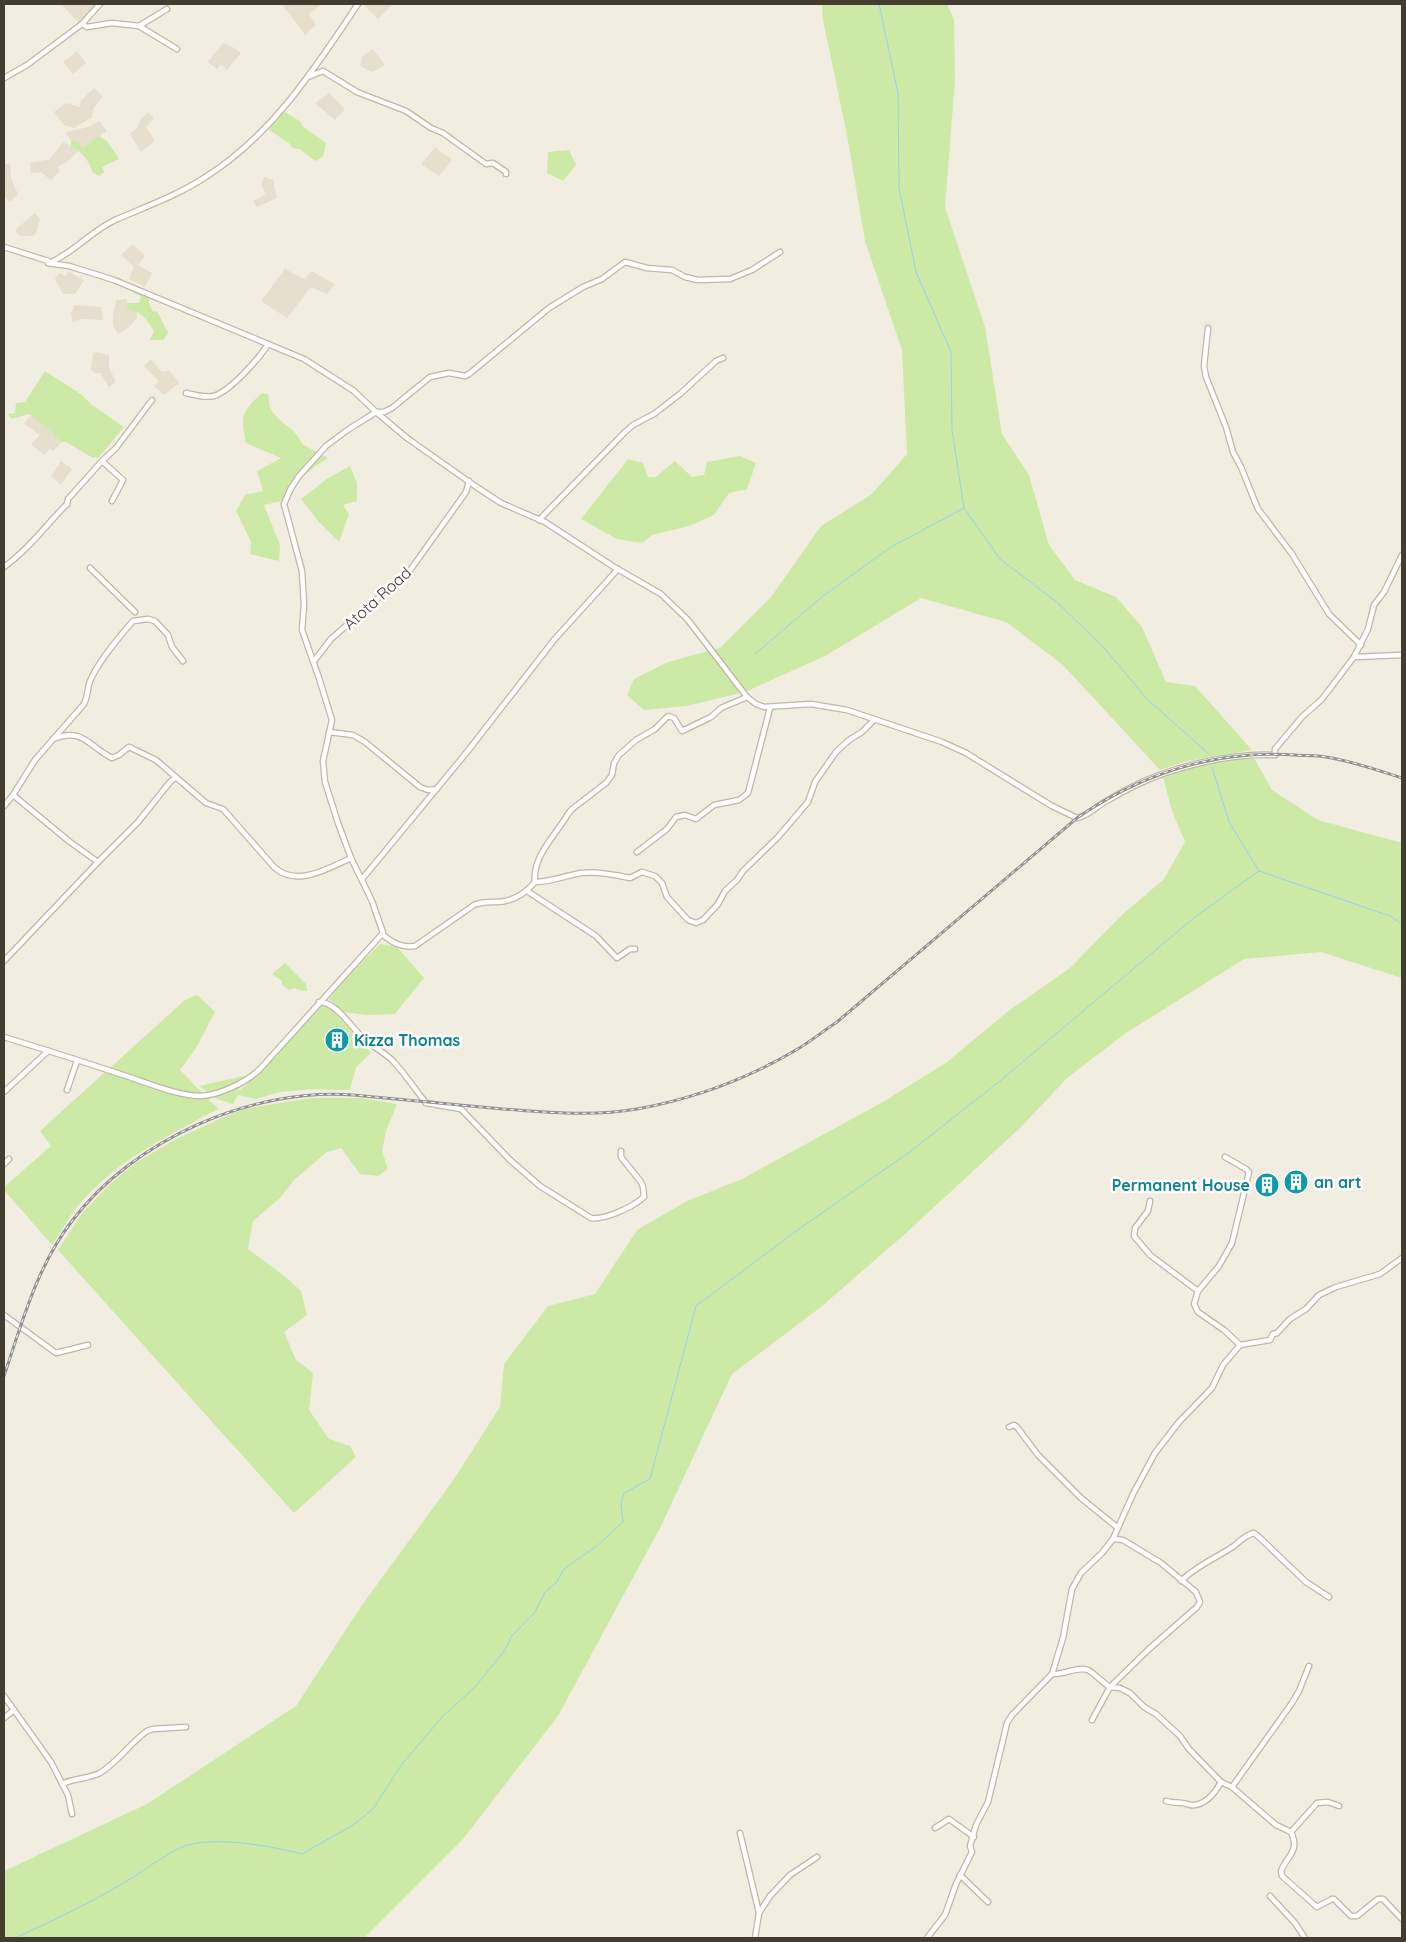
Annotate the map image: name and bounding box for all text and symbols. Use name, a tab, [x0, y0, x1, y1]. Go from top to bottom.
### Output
street label: Atota Road	[339, 562, 415, 634]
building icon: Kizza Thomas	[324, 1027, 350, 1053]
place label: Kizza Thomas	[354, 1030, 460, 1050]
building icon: an art	[1283, 1169, 1309, 1195]
building icon: Permanent House	[1254, 1172, 1280, 1198]
place label: an art	[1314, 1172, 1362, 1192]
place label: Permanent House	[1112, 1175, 1250, 1195]

